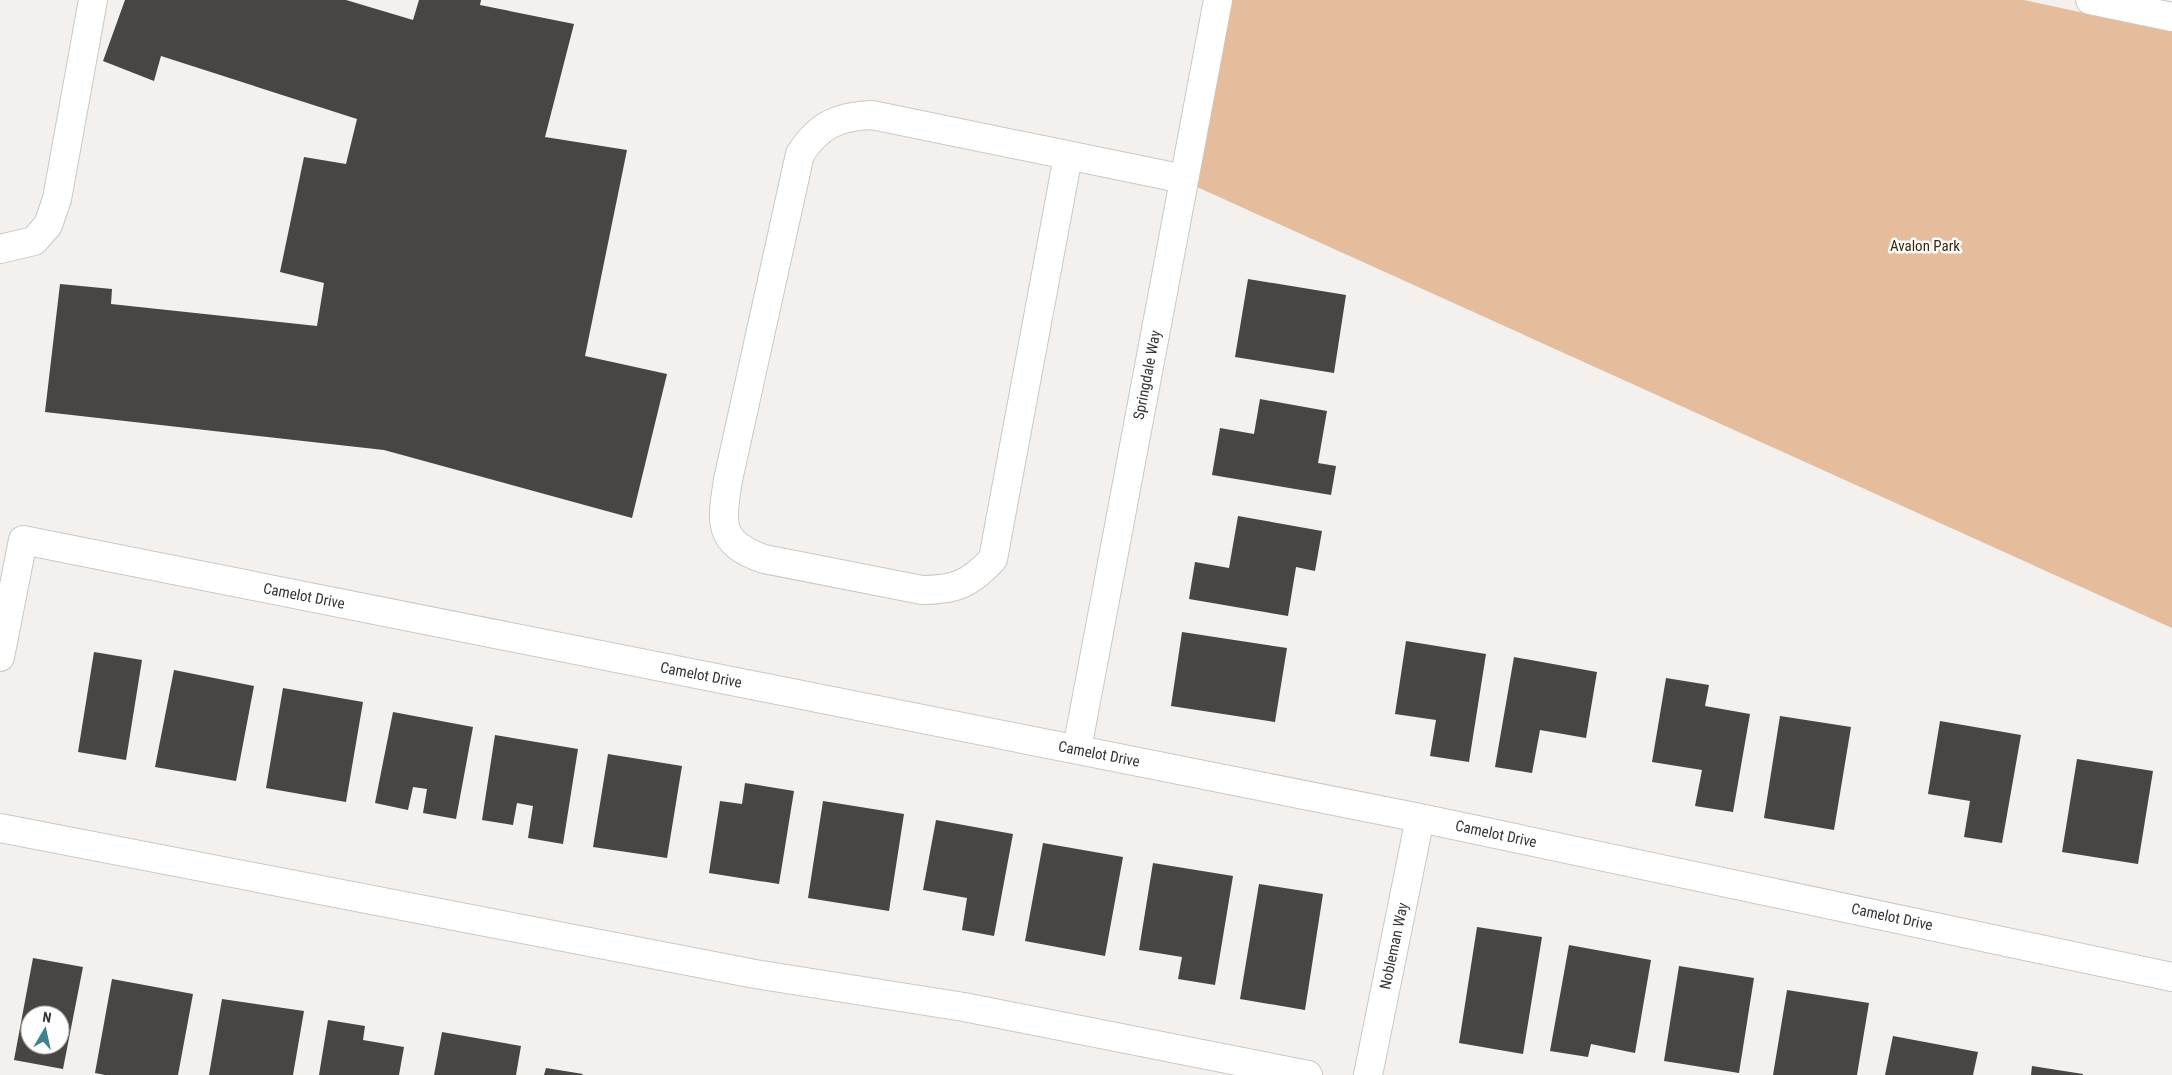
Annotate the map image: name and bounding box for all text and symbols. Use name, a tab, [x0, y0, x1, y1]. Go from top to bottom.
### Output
park label: Avalon Park	[1890, 237, 1960, 255]
street label: Springdale Way	[1129, 329, 1165, 421]
street label: Camelot Drive	[262, 579, 346, 613]
street label: Camelot Drive	[659, 658, 743, 692]
street label: Camelot Drive	[1057, 737, 1141, 771]
street label: Camelot Drive	[1454, 817, 1538, 851]
street label: Camelot Drive	[1850, 900, 1934, 934]
street label: Nobleman Way	[1376, 901, 1412, 991]
north arrow	[20, 1005, 70, 1055]
text: N	[42, 1009, 53, 1026]

